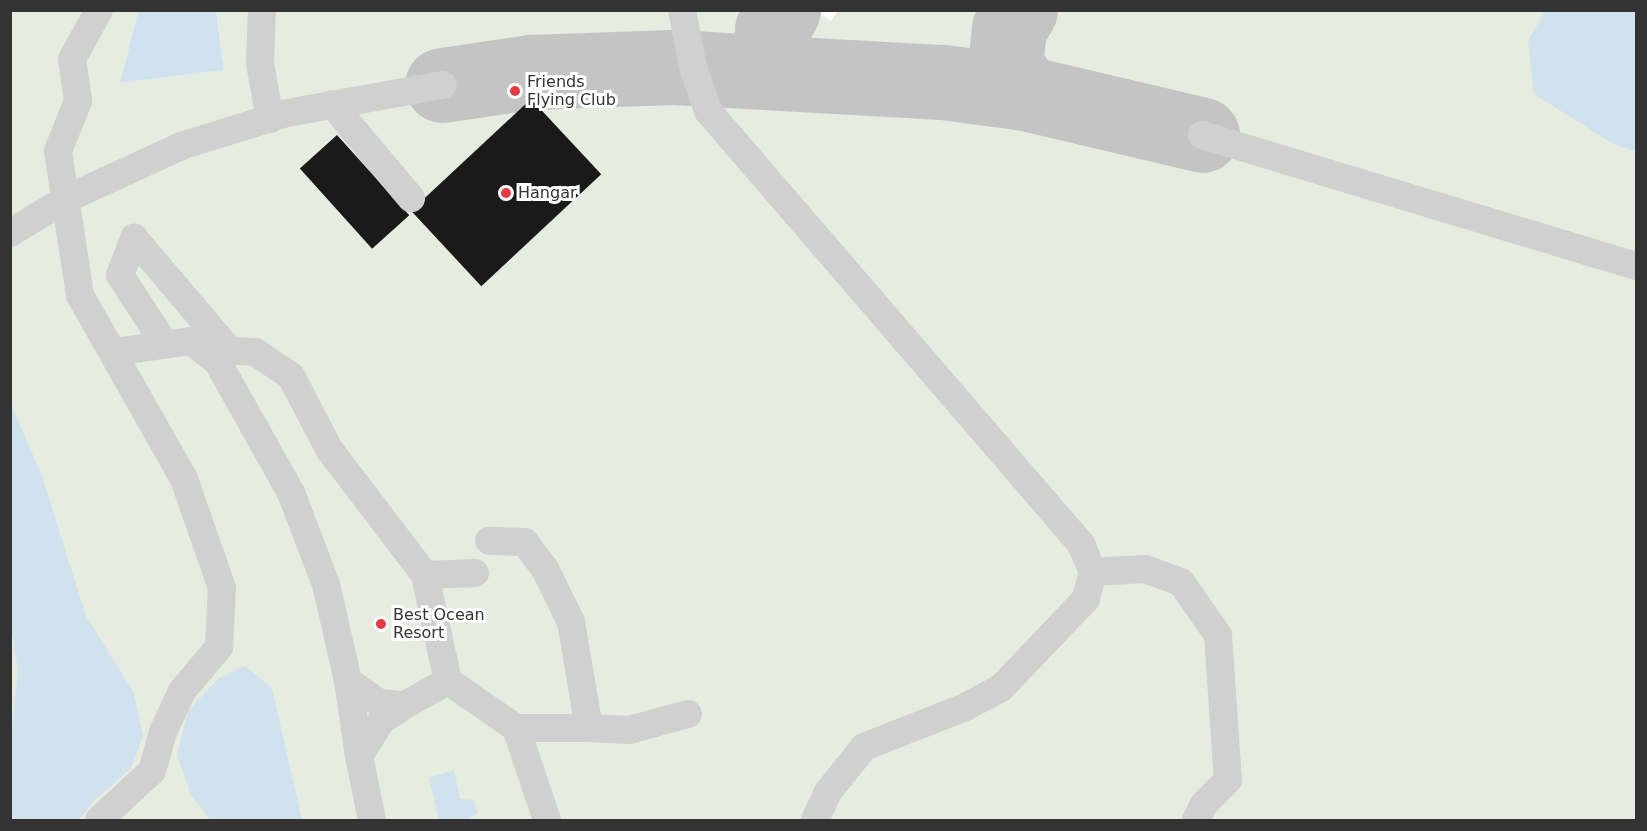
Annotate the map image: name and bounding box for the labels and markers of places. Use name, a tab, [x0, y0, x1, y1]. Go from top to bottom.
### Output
place label: Friends Flying Club	[527, 72, 616, 110]
marker: Friends Flying Club	[508, 84, 522, 98]
place label: Hangar	[518, 183, 577, 203]
marker: Hangar	[499, 186, 513, 200]
place label: Best Ocean Resort	[393, 605, 485, 643]
marker: Best Ocean Resort	[374, 617, 388, 631]

